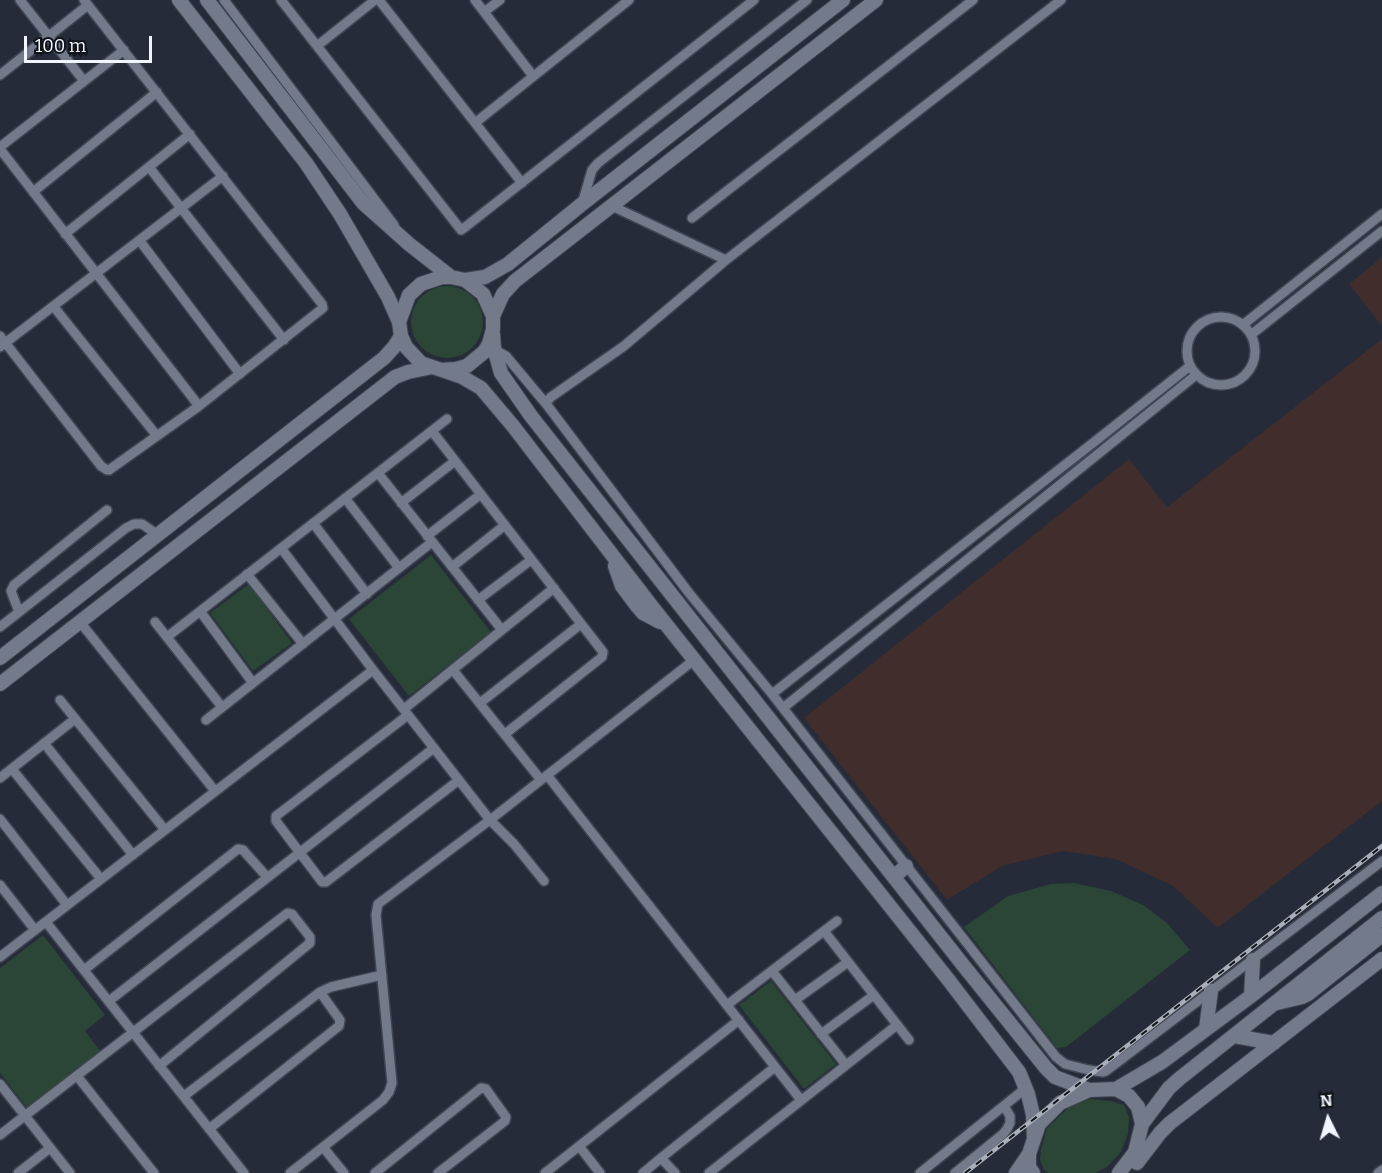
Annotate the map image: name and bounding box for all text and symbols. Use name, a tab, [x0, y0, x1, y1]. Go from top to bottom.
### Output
scale bar	[27, 24, 154, 62]
text: 100 m	[35, 35, 86, 57]
north arrow	[1298, 1089, 1358, 1149]
text: N	[1319, 1091, 1333, 1111]

